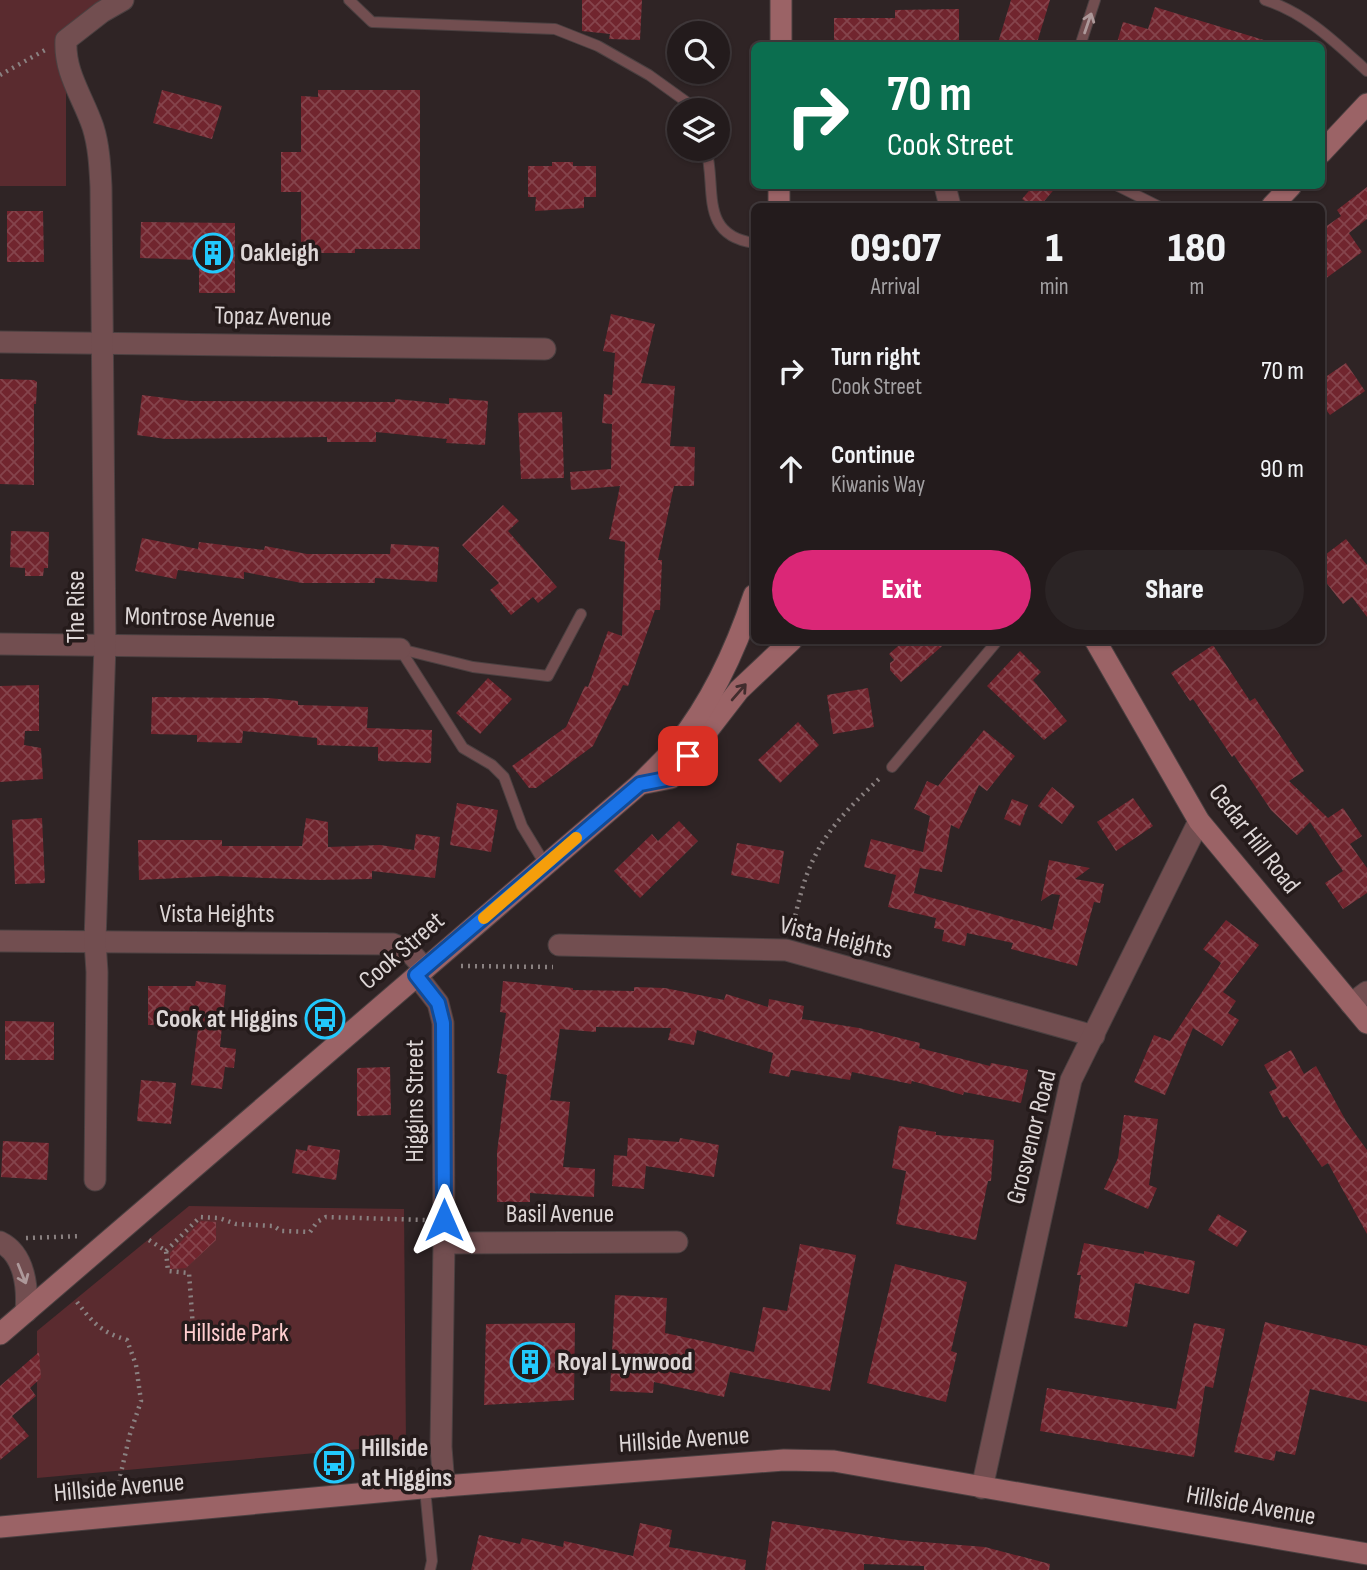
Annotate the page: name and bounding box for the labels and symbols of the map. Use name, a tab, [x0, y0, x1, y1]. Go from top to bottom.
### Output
one-way arrow	[1083, 12, 1095, 34]
building icon: Oakleigh	[192, 232, 234, 274]
place label: Oakleigh	[240, 238, 319, 269]
street label: Topaz Avenue	[214, 300, 332, 334]
street label: The Rise	[61, 571, 92, 643]
street label: Montrose Avenue	[124, 601, 276, 635]
one-way arrow	[731, 683, 747, 701]
pin	[658, 726, 718, 786]
street label: Cedar Hill Road	[1202, 778, 1306, 900]
street label: Vista Heights	[159, 899, 275, 930]
street label: Cook Street	[353, 906, 451, 996]
street label: Vista Heights	[776, 910, 896, 966]
bus stop icon: Cook at Higgins	[304, 998, 346, 1040]
place label: Cook at Higgins	[156, 1004, 298, 1035]
street label: Higgins Street	[400, 1039, 431, 1163]
street label: Grosvenor Road	[1000, 1067, 1064, 1207]
position arrow	[407, 1183, 481, 1257]
street label: Basil Avenue	[506, 1199, 614, 1230]
one-way arrow	[17, 1262, 30, 1284]
park label: Hillside Park	[183, 1318, 289, 1349]
building icon: Royal Lynwood	[509, 1341, 551, 1383]
place label: Royal Lynwood	[557, 1347, 693, 1378]
street label: Hillside Avenue	[618, 1420, 750, 1460]
place label: Hillside at Higgins	[361, 1433, 452, 1494]
bus stop icon: Hillside at Higgins	[313, 1442, 355, 1484]
street label: Hillside Avenue	[52, 1467, 186, 1509]
street label: Hillside Avenue	[1184, 1479, 1318, 1533]

